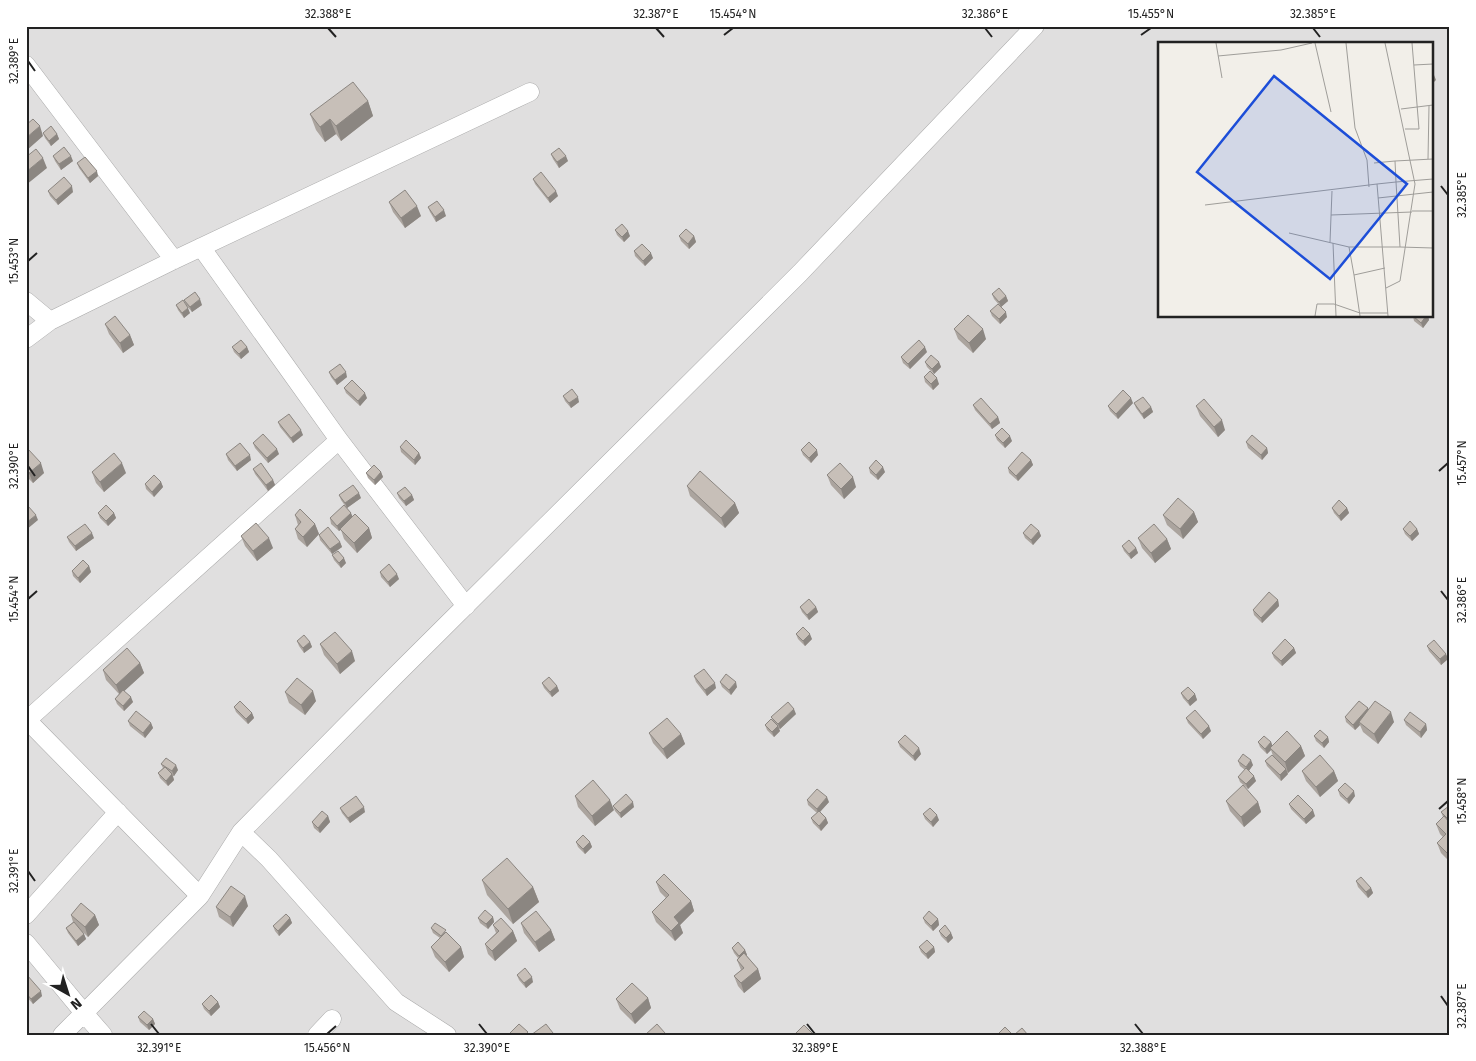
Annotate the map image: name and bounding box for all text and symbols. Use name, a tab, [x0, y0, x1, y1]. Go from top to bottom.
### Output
text: 32.388°E	[305, 7, 351, 21]
text: 32.387°E	[633, 7, 679, 21]
text: 15.454°N	[710, 7, 756, 21]
text: 32.386°E	[962, 7, 1008, 21]
text: 15.455°N	[1128, 7, 1174, 21]
text: 32.385°E	[1290, 7, 1336, 21]
text: 32.389°E	[7, 38, 21, 84]
inset map	[1158, 42, 1434, 318]
text: 32.385°E	[1455, 172, 1469, 218]
text: 15.453°N	[7, 238, 21, 284]
text: 15.457°N	[1455, 440, 1469, 486]
text: 32.390°E	[7, 443, 21, 489]
text: 15.454°N	[7, 576, 21, 622]
text: 32.386°E	[1455, 577, 1469, 623]
text: 15.458°N	[1455, 777, 1469, 825]
text: 32.391°E	[7, 849, 21, 893]
north arrow	[42, 968, 92, 1018]
text: 32.387°E	[1455, 983, 1469, 1029]
text: N	[67, 994, 85, 1013]
text: 32.391°E	[137, 1041, 181, 1055]
text: 15.456°N	[304, 1041, 350, 1055]
text: 32.390°E	[464, 1041, 510, 1055]
text: 32.389°E	[792, 1041, 838, 1055]
text: 32.388°E	[1120, 1041, 1166, 1055]

